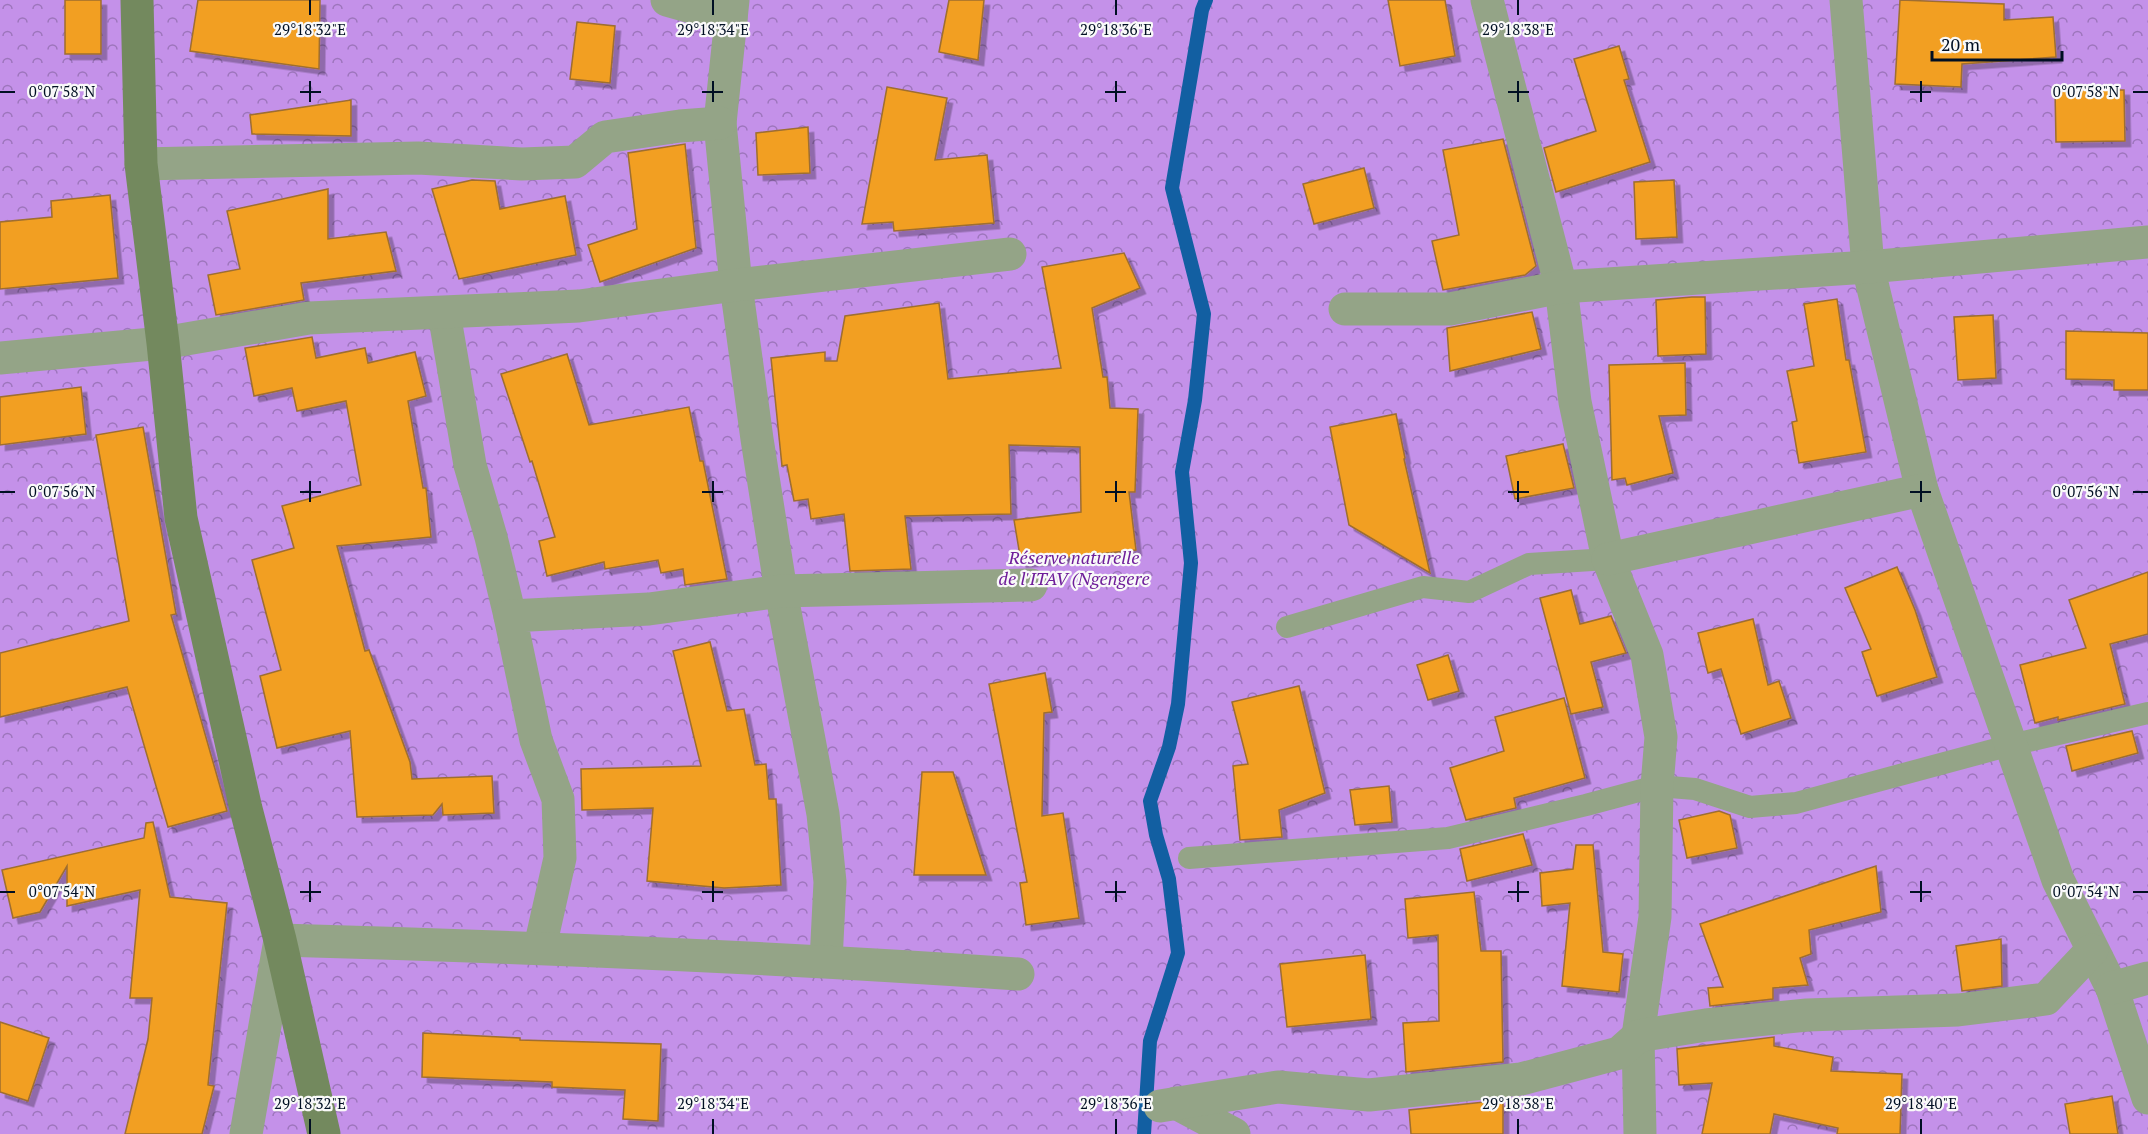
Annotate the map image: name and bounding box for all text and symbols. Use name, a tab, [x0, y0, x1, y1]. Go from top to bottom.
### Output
text: 29°18'32"E	[274, 19, 346, 39]
text: 29°18'34"E	[677, 19, 749, 39]
text: 29°18'36"E	[1080, 19, 1152, 39]
text: 29°18'38"E	[1482, 19, 1554, 39]
scale bar	[1932, 24, 2062, 62]
text: 20 m	[1941, 32, 1981, 56]
text: 0°07'58"N	[29, 81, 95, 101]
text: 0°07'58"N	[2053, 81, 2119, 101]
text: 0°07'56"N	[29, 481, 95, 501]
text: 0°07'56"N	[2053, 481, 2119, 501]
park label: Réserve naturelle de l'ITAV (Ngengere	[998, 545, 1150, 590]
text: 0°07'54"N	[29, 881, 95, 901]
text: 0°07'54"N	[2053, 881, 2119, 901]
text: 29°18'32"E	[274, 1093, 346, 1113]
text: 29°18'34"E	[677, 1093, 749, 1113]
text: 29°18'36"E	[1080, 1093, 1152, 1113]
text: 29°18'38"E	[1482, 1093, 1554, 1113]
text: 29°18'40"E	[1885, 1093, 1957, 1113]

